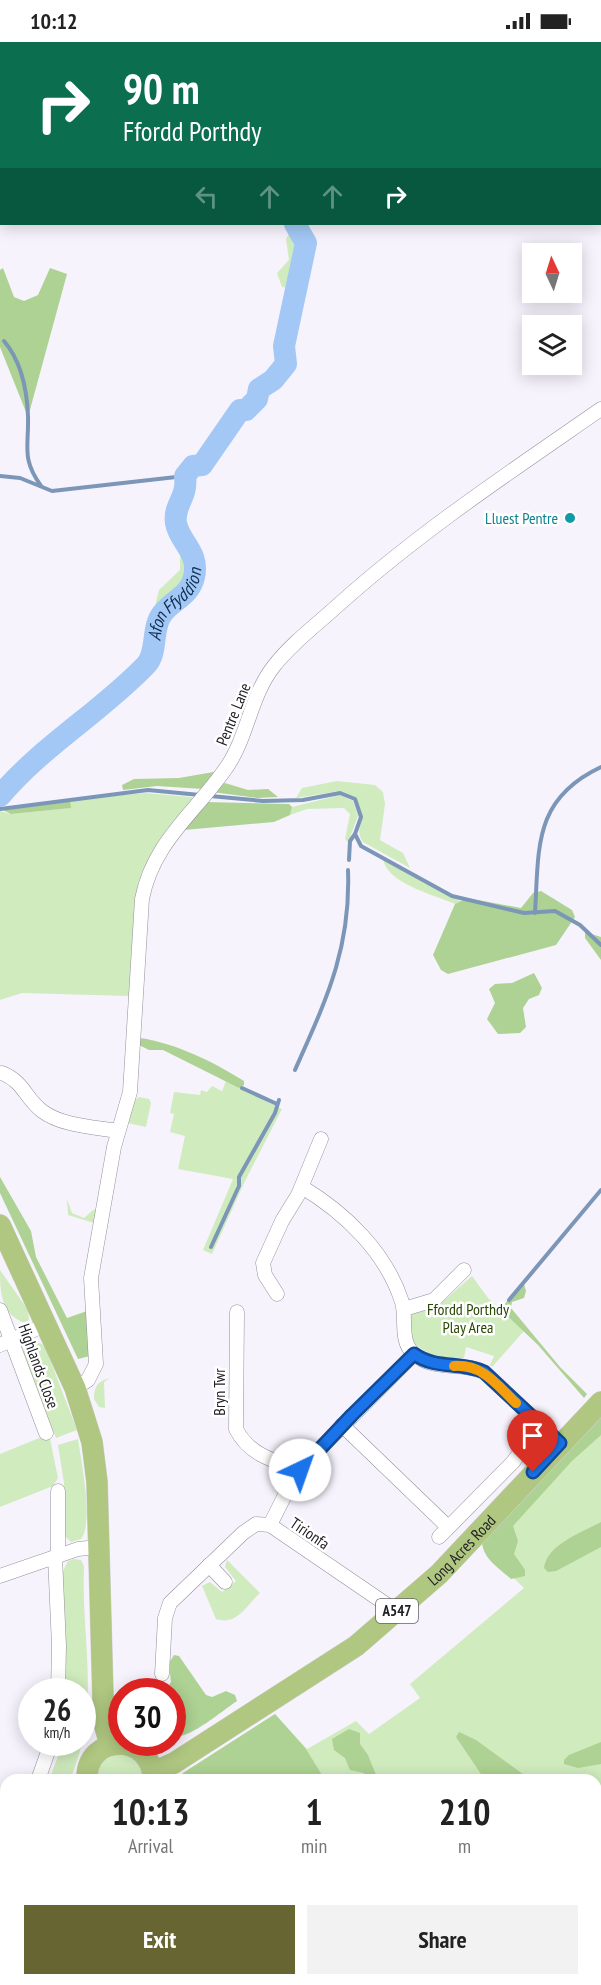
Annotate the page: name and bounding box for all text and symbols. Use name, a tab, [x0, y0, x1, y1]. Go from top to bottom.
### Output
text: 10:12	[30, 7, 78, 35]
text: 90 m	[123, 61, 200, 116]
icon: right	[24, 66, 102, 144]
text: Ffordd Porthdy	[123, 114, 261, 148]
icon: left	[190, 180, 223, 213]
icon: ahead	[253, 180, 286, 213]
icon: ahead	[316, 180, 349, 213]
icon: right	[379, 180, 412, 213]
north arrow	[522, 243, 582, 303]
map controls	[522, 243, 582, 375]
button: layers	[522, 315, 582, 375]
place label: Lluest Pentre	[485, 508, 558, 528]
marker: Lluest Pentre	[563, 511, 577, 525]
water label: Afon Ffyddion	[142, 566, 206, 642]
street label: Pentre Lane	[211, 680, 255, 748]
park label: Ffordd Porthdy Play Area	[427, 1299, 509, 1337]
street label: Highlands Close	[14, 1321, 64, 1411]
street label: Bryn Twr	[209, 1368, 229, 1416]
pin	[507, 1410, 558, 1472]
icon: arrive	[516, 1419, 549, 1452]
position arrow	[268, 1438, 332, 1502]
street label: Long Acres Road	[423, 1510, 500, 1589]
street label: Tirionfa	[287, 1513, 333, 1553]
road number: A547	[376, 1599, 418, 1623]
speed limit sign: 30	[108, 1678, 186, 1756]
text: 26	[43, 1690, 71, 1729]
text: km/h	[44, 1723, 70, 1742]
text: 10:13	[112, 1788, 189, 1835]
text: 1	[305, 1788, 323, 1835]
text: 210	[439, 1788, 490, 1835]
text: Arrival	[128, 1833, 173, 1859]
text: min	[301, 1833, 327, 1859]
text: m	[458, 1833, 471, 1859]
button: Exit	[24, 1905, 295, 1974]
button: Share	[307, 1905, 578, 1974]

